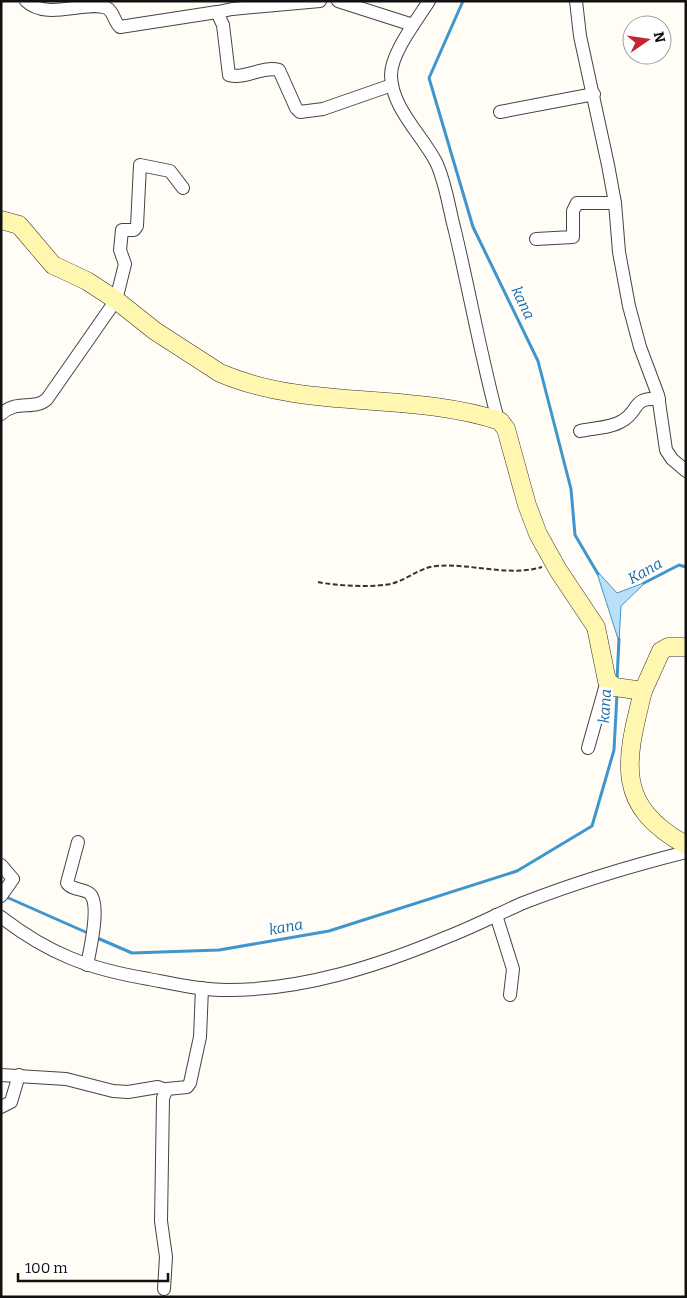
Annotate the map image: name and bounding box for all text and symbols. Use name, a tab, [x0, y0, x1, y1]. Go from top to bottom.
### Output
north arrow	[622, 15, 672, 65]
text: N	[650, 30, 669, 45]
water label: kana	[507, 284, 539, 322]
water label: Kana	[625, 554, 665, 588]
water label: kana	[595, 688, 615, 724]
water label: kana	[268, 915, 304, 939]
scale bar	[18, 1250, 168, 1282]
text: 100 m	[25, 1259, 68, 1277]

